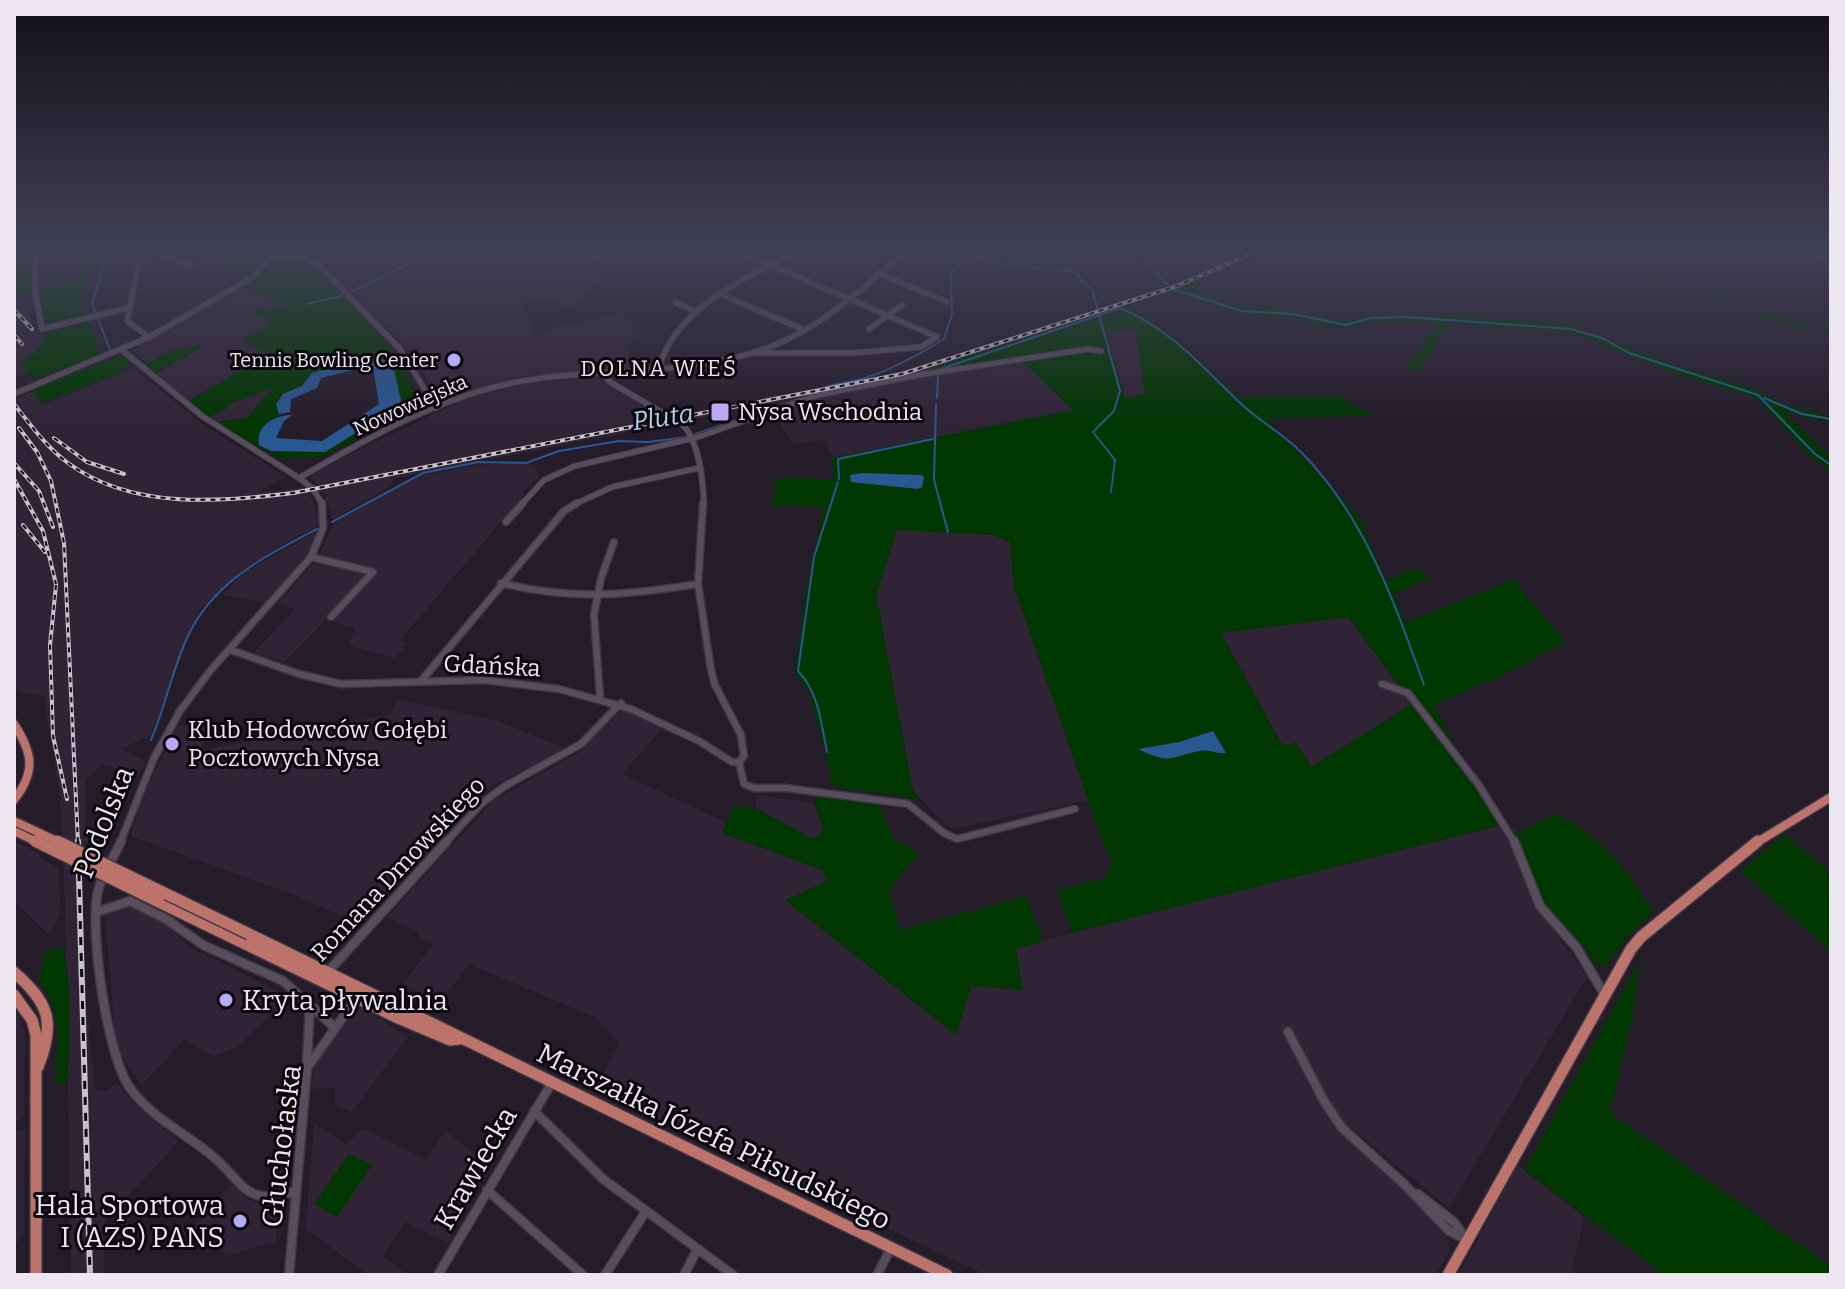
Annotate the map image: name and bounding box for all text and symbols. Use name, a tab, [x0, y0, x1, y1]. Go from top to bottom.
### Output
place label: Tennis Bowling Center	[230, 348, 438, 372]
marker: Tennis Bowling Center	[445, 351, 463, 369]
district label: DOLNA WIEŚ	[580, 355, 738, 382]
street label: Nowowiejska	[349, 369, 471, 442]
water label: Pluta	[630, 398, 696, 437]
place label: Nysa Wschodnia	[738, 398, 922, 426]
marker: Nysa Wschodnia	[709, 401, 731, 423]
street label: Gdańska	[443, 649, 541, 683]
place label: Klub Hodowców Gołębi Pocztowych Nysa	[188, 716, 447, 772]
marker: Klub Hodowców Gołębi Pocztowych Nysa	[163, 735, 181, 753]
street label: Podolska	[66, 762, 141, 883]
street label: Romana Dmowskiego	[305, 771, 491, 967]
place label: Kryta pływalnia	[242, 984, 448, 1017]
marker: Kryta pływalnia	[217, 991, 235, 1009]
street label: Marszałka Józefa Piłsudskiego	[532, 1036, 896, 1237]
street label: Głuchołaska	[255, 1063, 308, 1229]
street label: Krawiecka	[427, 1101, 524, 1235]
place label: Hala Sportowa I (AZS) PANS	[35, 1189, 224, 1254]
marker: Hala Sportowa I (AZS) PANS	[231, 1212, 249, 1230]

